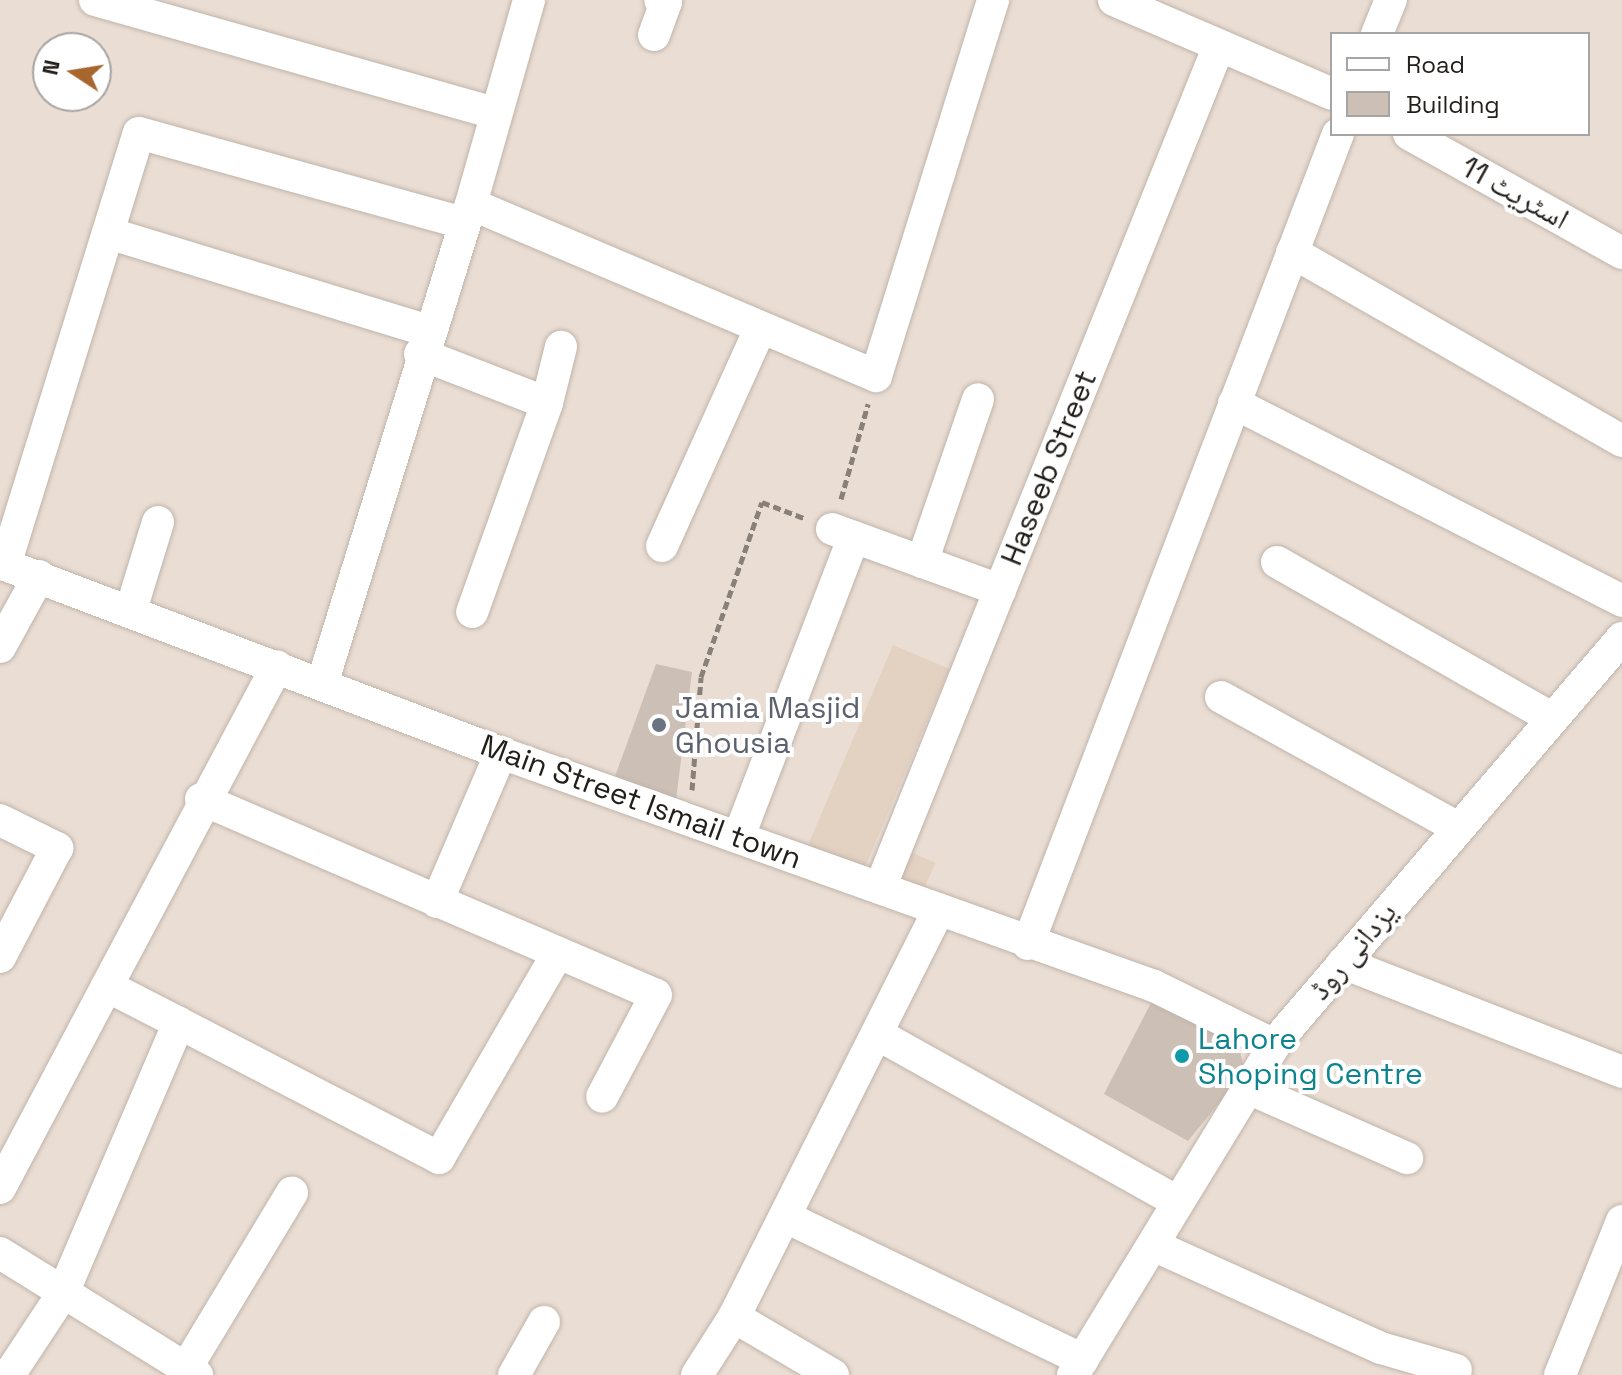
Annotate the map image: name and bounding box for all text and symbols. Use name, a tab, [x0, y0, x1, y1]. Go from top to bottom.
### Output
north arrow	[32, 32, 112, 112]
legend	[1330, 32, 1590, 136]
text: Road	[1406, 49, 1465, 80]
text: N	[35, 57, 66, 78]
text: Building	[1406, 89, 1500, 120]
street label: اسٹریٹ 11	[1455, 149, 1575, 237]
street label: Haseeb Street	[994, 365, 1104, 571]
place label: Jamia Masjid Ghousia	[675, 690, 860, 760]
marker: Jamia Masjid Ghousia	[650, 716, 668, 734]
street label: Main Street Ismail town	[476, 727, 806, 877]
street label: یزدانی روڈ	[1302, 895, 1404, 1007]
place label: Lahore Shoping Centre	[1198, 1021, 1423, 1092]
marker: Lahore Shoping Centre	[1173, 1047, 1191, 1065]

